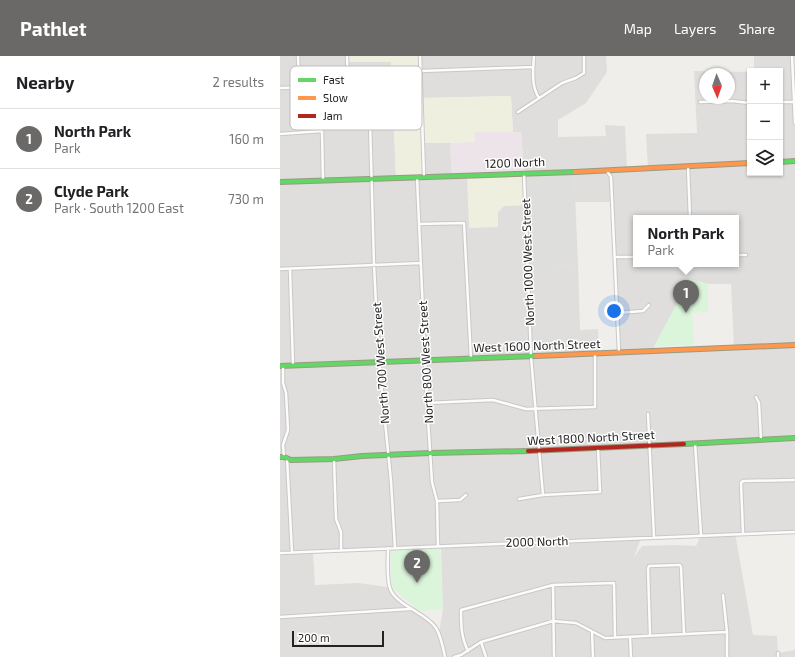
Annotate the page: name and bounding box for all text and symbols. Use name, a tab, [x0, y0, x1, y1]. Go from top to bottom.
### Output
text: Pathlet	[20, 17, 86, 40]
text: Map	[624, 20, 652, 37]
text: Layers	[674, 20, 716, 37]
text: Share	[738, 20, 775, 37]
legend	[290, 66, 422, 130]
north arrow	[699, 68, 735, 104]
map controls	[747, 68, 783, 176]
button: +	[747, 68, 783, 104]
text: Nearby	[16, 72, 74, 92]
text: Fast	[323, 73, 345, 86]
text: 2 results	[212, 74, 264, 90]
text: Slow	[323, 91, 348, 104]
button: −	[747, 104, 783, 140]
text: Jam	[323, 109, 342, 122]
text: North Park	[54, 122, 131, 140]
text: 1	[26, 131, 32, 147]
text: 160 m	[229, 131, 264, 147]
text: Park	[54, 140, 81, 156]
button: layers	[747, 140, 783, 176]
street label: 1200 North	[485, 154, 545, 170]
text: Clyde Park	[54, 182, 129, 200]
text: 2	[25, 191, 33, 207]
text: 730 m	[228, 191, 264, 207]
street label: North 1000 West Street	[518, 198, 536, 326]
text: Park · South 1200 East	[54, 200, 184, 216]
popup	[633, 215, 739, 267]
text: North Park	[647, 224, 725, 242]
text: Park	[647, 242, 674, 258]
pin: 1	[673, 280, 699, 313]
street label: North 800 West Street	[415, 300, 435, 424]
street label: North 700 West Street	[369, 301, 391, 424]
your location	[604, 301, 624, 321]
street label: West 1600 North Street	[473, 336, 601, 354]
street label: West 1800 North Street	[527, 427, 656, 447]
street label: 2000 North	[505, 533, 569, 549]
pin: 2	[404, 550, 430, 583]
scale bar	[292, 629, 384, 648]
text: 200 m	[298, 631, 330, 644]

